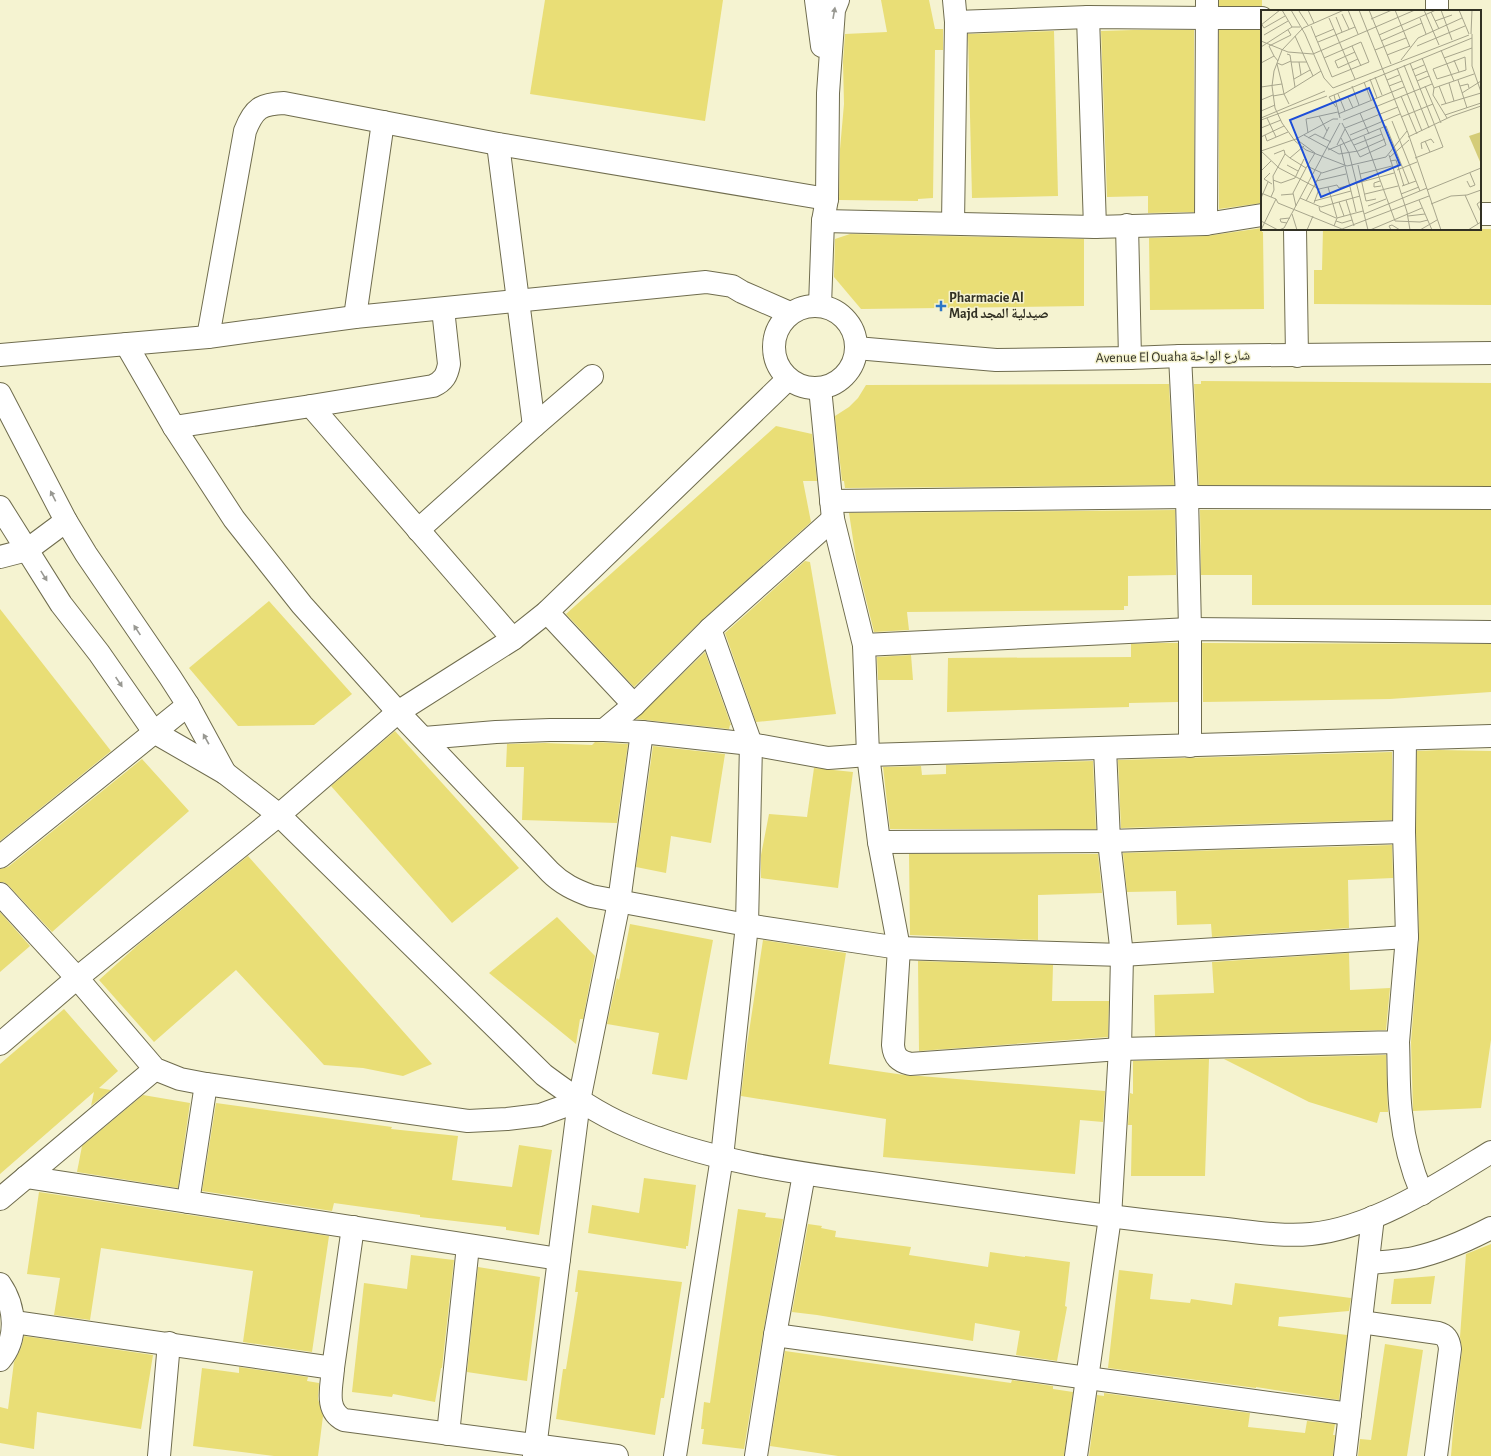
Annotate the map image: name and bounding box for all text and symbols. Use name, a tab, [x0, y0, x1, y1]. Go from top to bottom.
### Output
one-way arrow	[832, 6, 838, 19]
inset map	[1261, 10, 1481, 230]
place label: Pharmacie Al Majd صيدلية المجد	[949, 291, 1049, 321]
marker: Pharmacie Al Majd صيدلية المجد	[936, 301, 946, 311]
street label: Avenue El Ouaha شارع الواحة	[1096, 349, 1250, 367]
one-way arrow	[50, 490, 57, 501]
one-way arrow	[40, 570, 47, 582]
one-way arrow	[133, 624, 141, 635]
one-way arrow	[115, 676, 123, 687]
one-way arrow	[203, 733, 210, 745]

